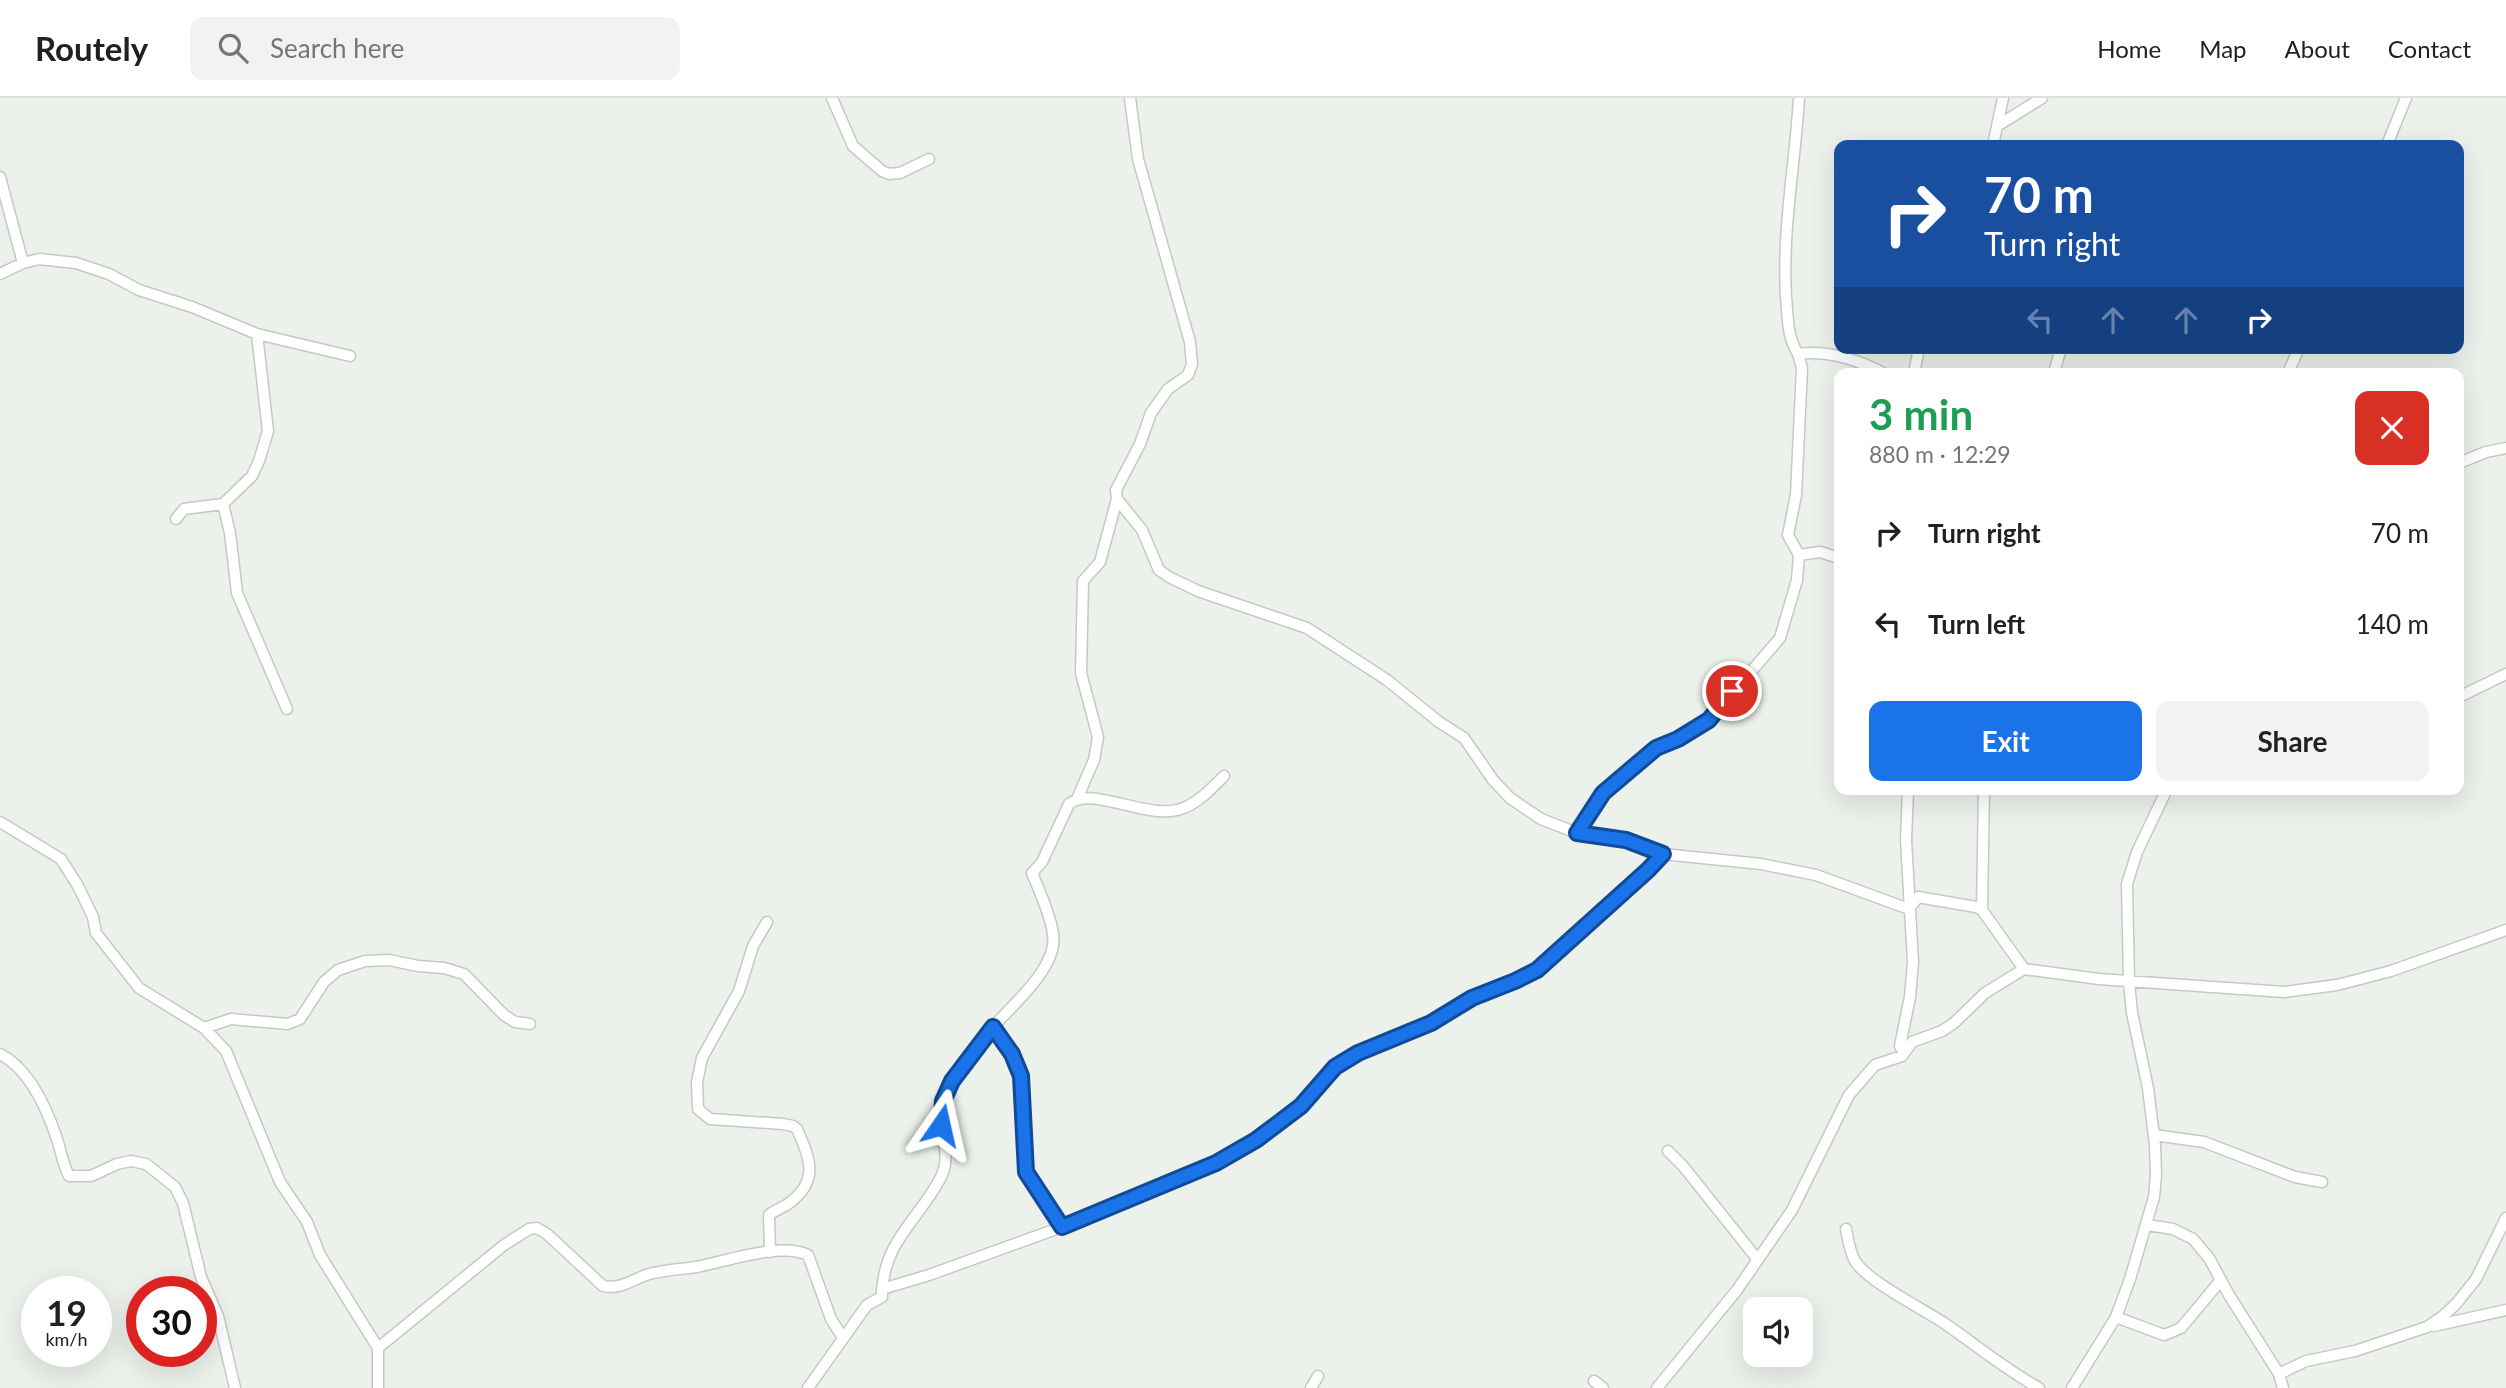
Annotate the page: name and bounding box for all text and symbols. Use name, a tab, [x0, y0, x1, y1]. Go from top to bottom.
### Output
search box	[190, 17, 680, 80]
text: Routely	[35, 28, 148, 68]
icon: search	[214, 29, 252, 67]
text: Search here	[270, 32, 404, 64]
text: Home	[2097, 34, 2161, 63]
text: Map	[2199, 34, 2247, 63]
text: About	[2285, 34, 2350, 63]
text: Contact	[2388, 34, 2471, 63]
text: 70 m	[1984, 165, 2094, 223]
icon: right	[1869, 168, 1960, 259]
text: Turn right	[1984, 224, 2120, 263]
icon: left	[2021, 301, 2059, 339]
icon: ahead	[2094, 301, 2132, 339]
icon: ahead	[2167, 301, 2205, 339]
icon: right	[2240, 301, 2278, 339]
text: 3 min	[1869, 389, 1973, 439]
button: close	[2355, 391, 2429, 465]
text: 880 m · 12:29	[1869, 440, 2011, 468]
icon: right	[1869, 514, 1907, 552]
text: Turn right	[1928, 517, 2041, 549]
text: 70 m	[2371, 517, 2429, 549]
icon: left	[1869, 605, 1907, 643]
text: Turn left	[1928, 608, 2025, 640]
text: 140 m	[2356, 608, 2429, 640]
pin	[1702, 661, 1762, 721]
icon: arrive	[1713, 672, 1751, 710]
button: Exit	[1869, 701, 2142, 781]
button: Share	[2156, 701, 2429, 781]
position arrow	[904, 1088, 978, 1162]
speed limit sign: 30	[126, 1276, 217, 1367]
text: 19	[46, 1291, 87, 1333]
map controls	[1743, 1297, 1813, 1367]
button: sound	[1743, 1297, 1813, 1367]
text: km/h	[45, 1328, 88, 1350]

